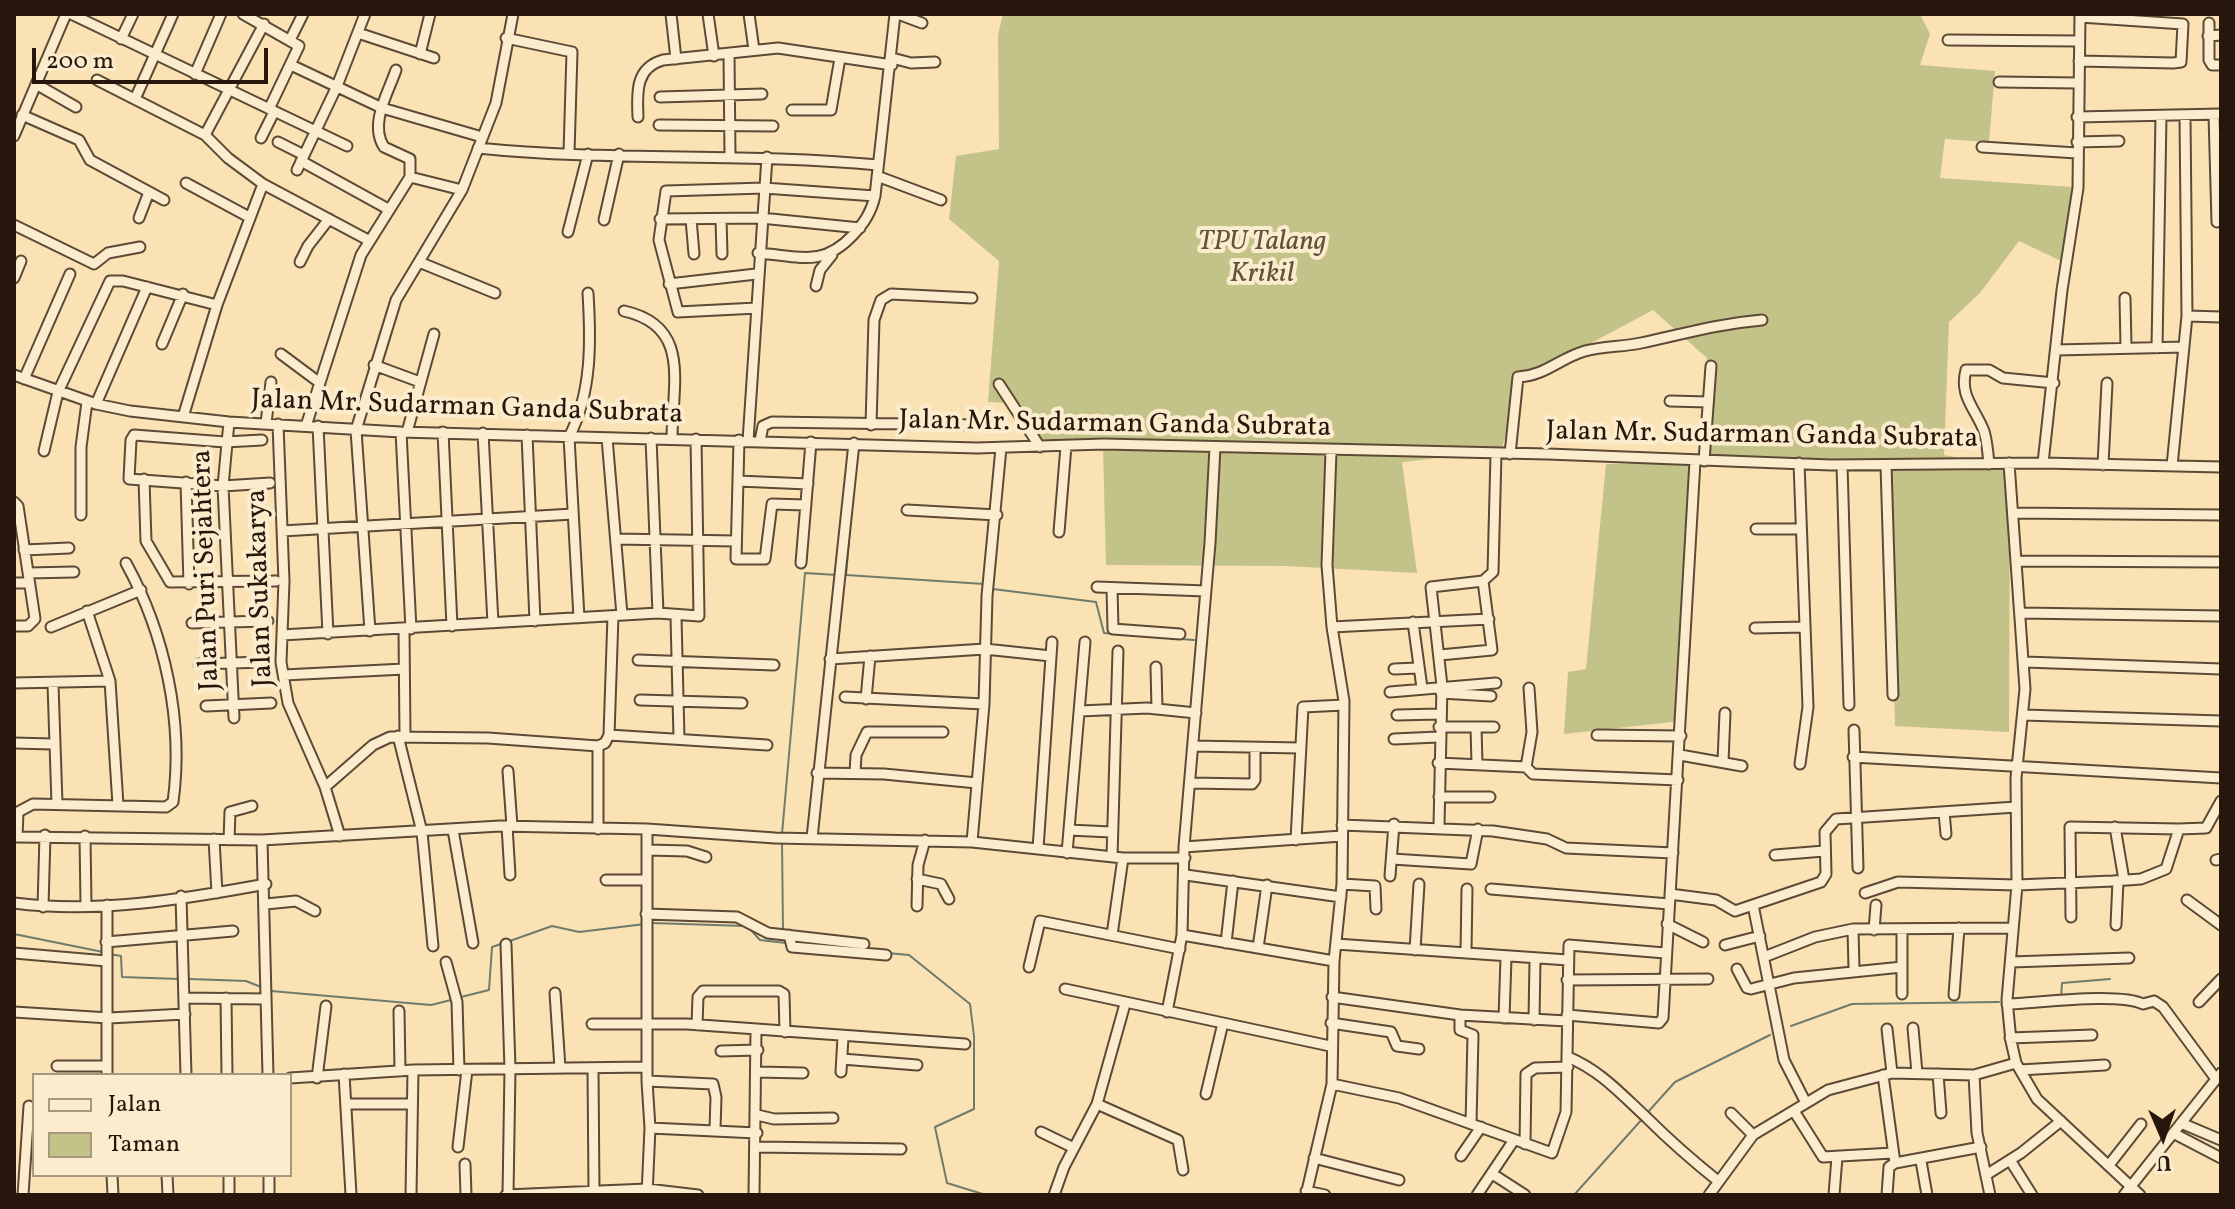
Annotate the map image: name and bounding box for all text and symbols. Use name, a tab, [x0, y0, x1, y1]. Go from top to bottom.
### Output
scale bar	[36, 32, 272, 82]
text: 200 m	[46, 45, 114, 79]
park label: TPU Talang Krikil	[1198, 227, 1326, 293]
street label: Jalan Mr. Sudarman Ganda Subrata	[250, 385, 684, 433]
street label: Jalan Mr. Sudarman Ganda Subrata	[898, 405, 1332, 447]
street label: Jalan Mr. Sudarman Ganda Subrata	[1545, 416, 1979, 458]
street label: Jalan Puri Sejahtera	[187, 449, 229, 691]
street label: Jalan Sukakarya	[242, 488, 282, 688]
legend	[32, 1073, 292, 1177]
text: Jalan	[108, 1088, 161, 1122]
north arrow	[2123, 1097, 2203, 1177]
text: Taman	[108, 1128, 180, 1162]
text: U	[2156, 1146, 2172, 1177]

